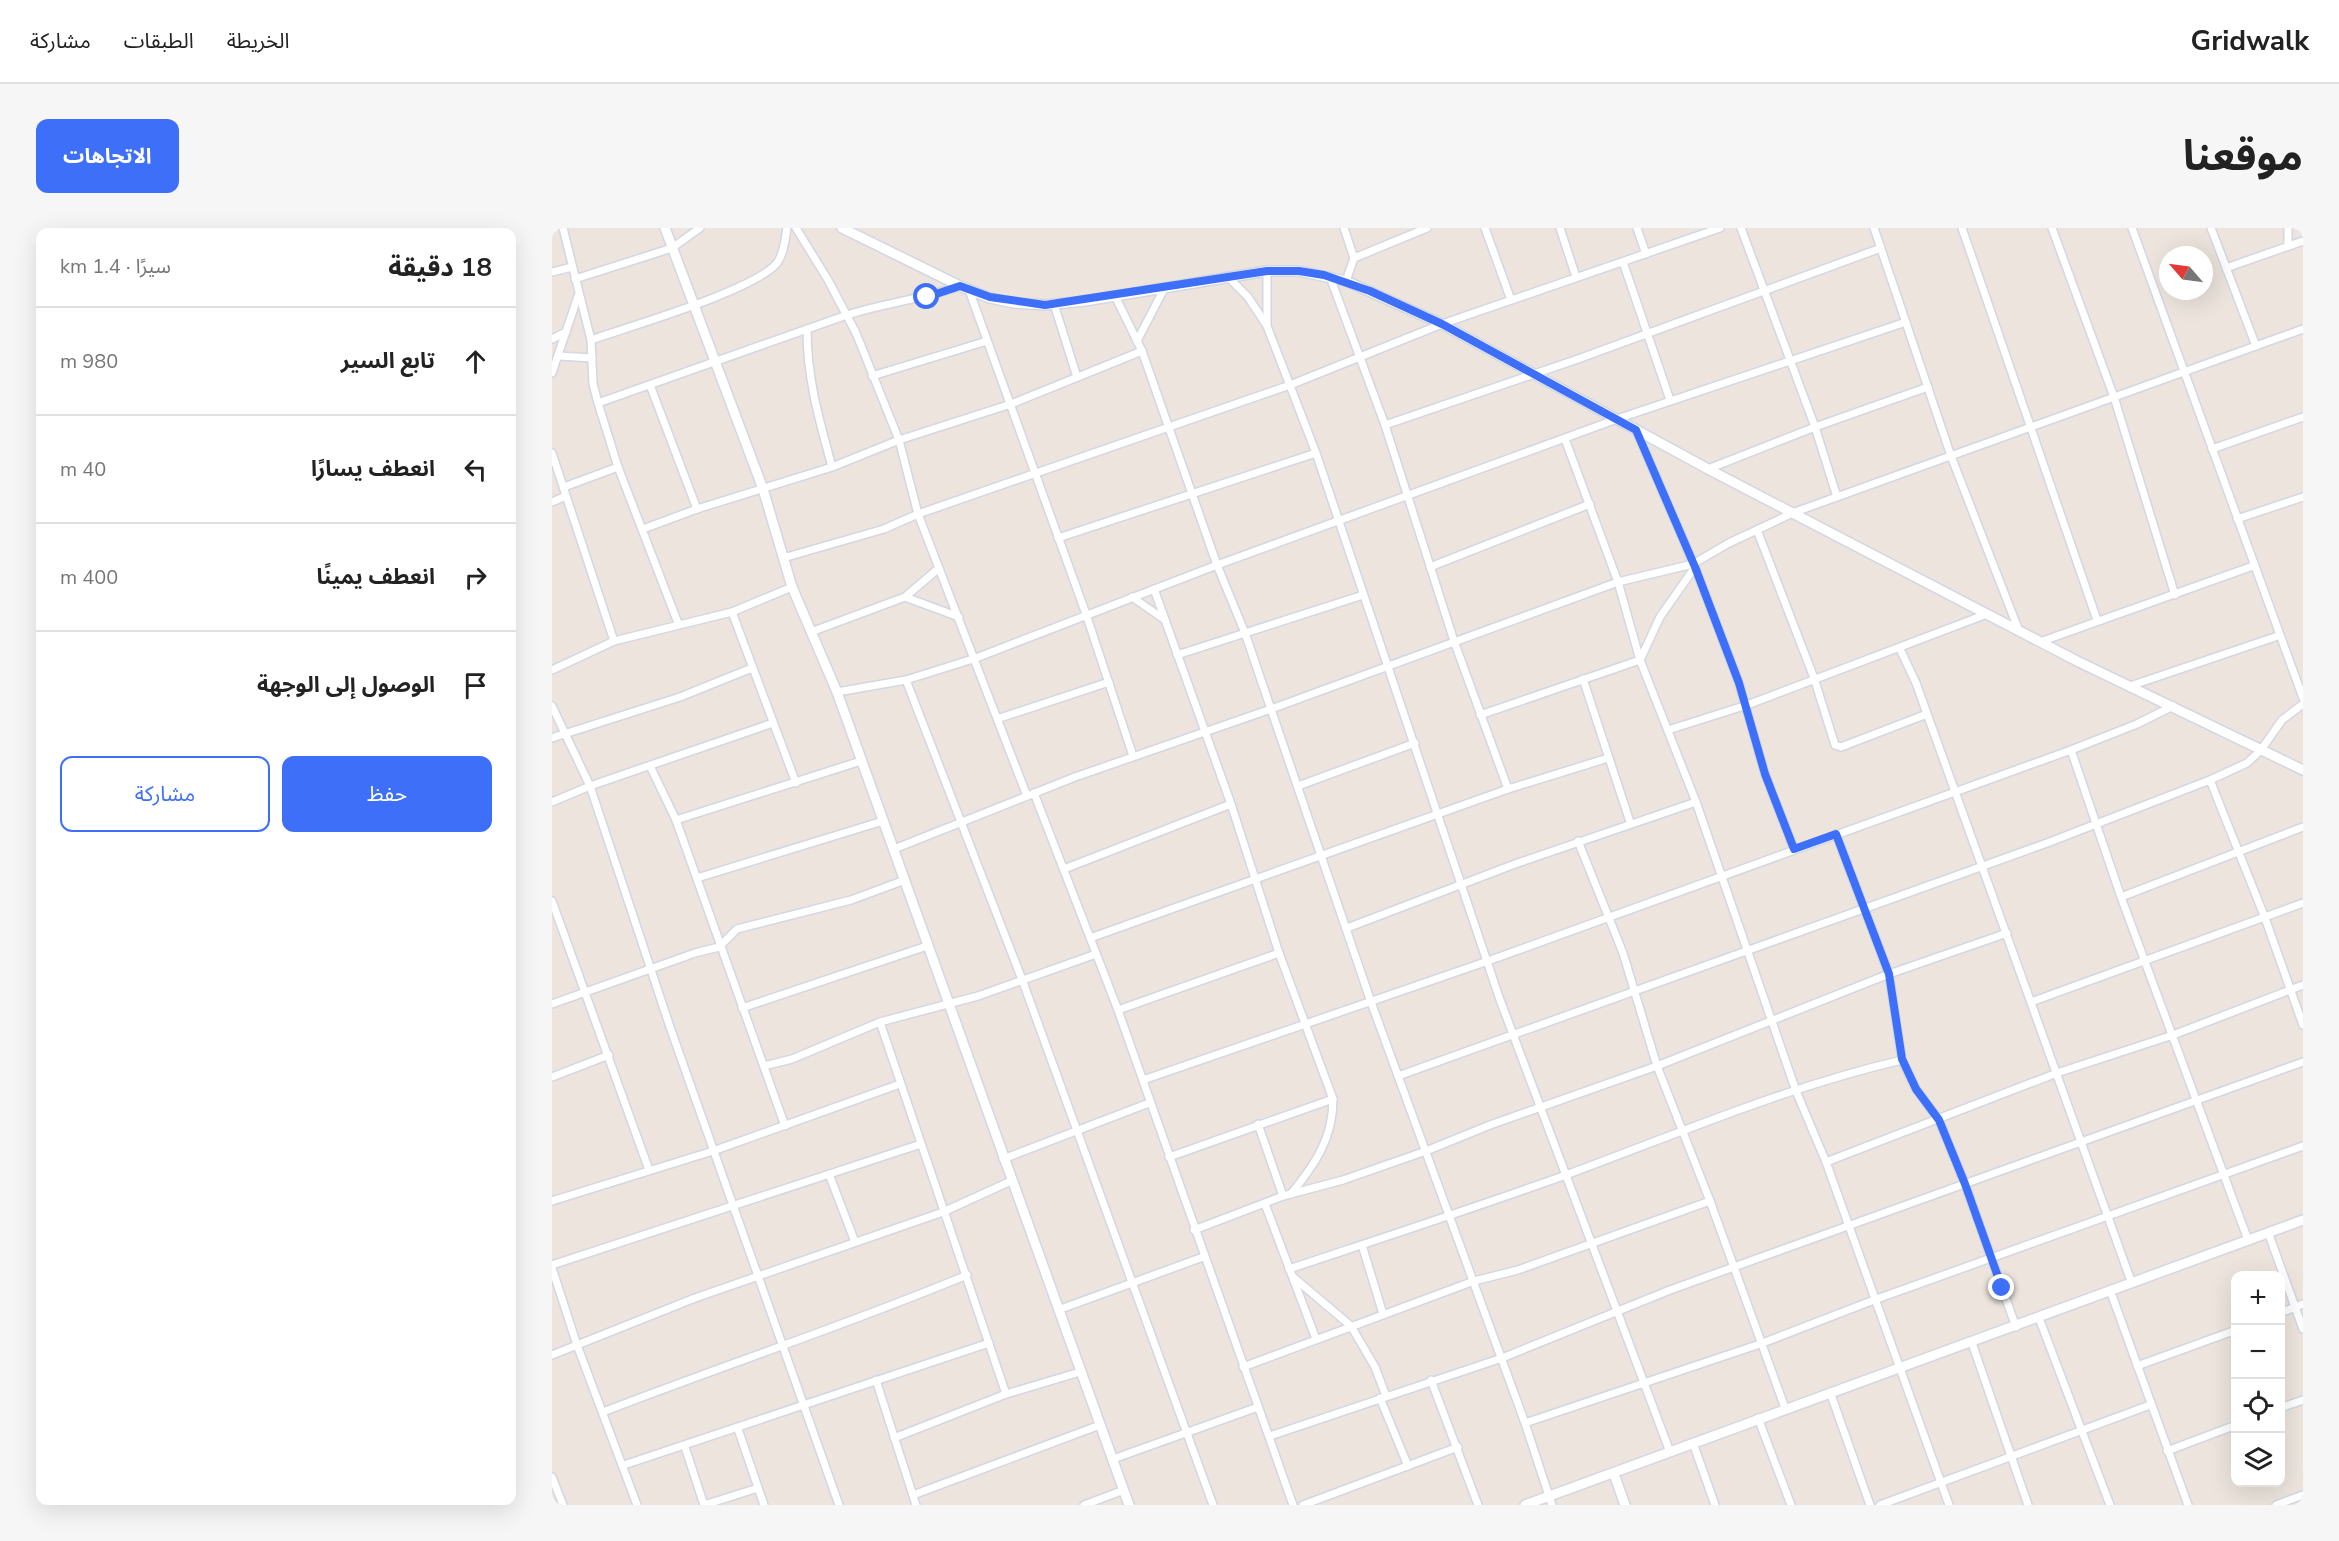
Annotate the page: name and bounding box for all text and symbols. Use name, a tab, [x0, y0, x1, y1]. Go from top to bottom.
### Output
text: Gridwalk	[2191, 22, 2309, 60]
text: مشاركة	[30, 27, 91, 55]
text: الطبقات	[124, 27, 194, 55]
text: الخريطة	[227, 27, 290, 55]
button: الاتجاهات	[36, 119, 179, 193]
text: موقعنا	[2183, 128, 2303, 185]
north arrow	[2159, 246, 2213, 300]
text: 18 دقيقة	[388, 250, 492, 285]
text: سيرًا · 1.4 km	[60, 253, 171, 280]
route start	[913, 283, 939, 309]
icon: ahead	[459, 345, 492, 378]
text: تابع السير	[341, 346, 435, 376]
text: 980 m	[60, 348, 118, 375]
icon: left	[459, 453, 492, 486]
text: انعطف يسارًا	[311, 454, 435, 484]
text: 40 m	[60, 456, 106, 483]
icon: right	[459, 561, 492, 594]
text: انعطف يمينًا	[317, 562, 435, 592]
text: 400 m	[60, 564, 118, 591]
icon: arrive	[459, 669, 492, 702]
text: الوصول إلى الوجهة	[257, 670, 435, 700]
button: مشاركة	[60, 756, 270, 832]
button: حفظ	[282, 756, 492, 832]
map controls	[2231, 1271, 2285, 1487]
button: +	[2231, 1271, 2285, 1325]
route end	[1988, 1274, 2014, 1300]
button: −	[2231, 1325, 2285, 1379]
button: locate	[2231, 1379, 2285, 1433]
button: layers	[2231, 1433, 2285, 1487]

